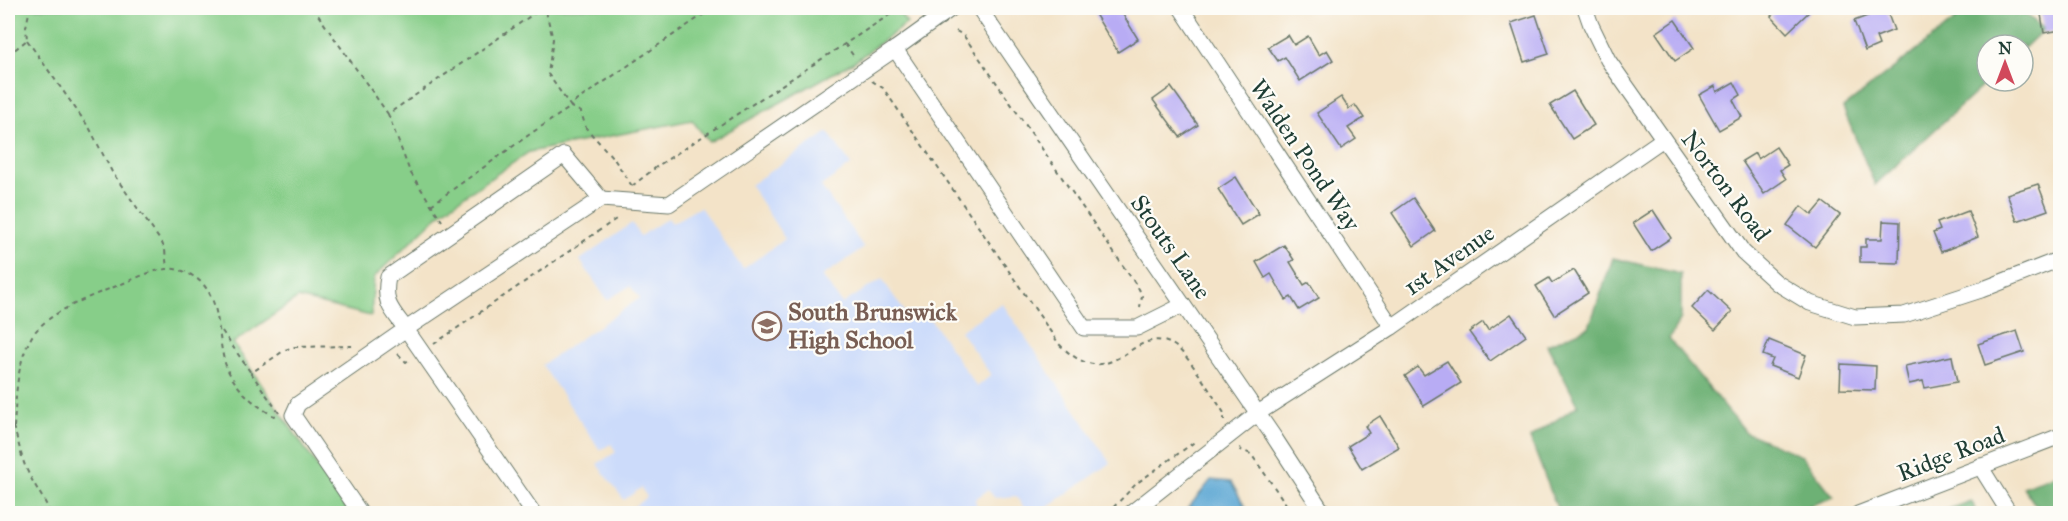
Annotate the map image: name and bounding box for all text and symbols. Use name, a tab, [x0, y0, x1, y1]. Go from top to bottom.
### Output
north arrow	[1975, 33, 2035, 93]
text: N	[1998, 39, 2012, 58]
street label: Walden Pond Way	[1243, 73, 1367, 237]
street label: Norton Road	[1675, 125, 1777, 247]
street label: Stouts Lane	[1124, 189, 1218, 305]
street label: 1st Avenue	[1398, 218, 1500, 302]
place label: South Brunswick High School	[788, 297, 958, 355]
school or university icon: South Brunswick High School	[751, 310, 783, 342]
street label: Ridge Road	[1893, 420, 2009, 488]

